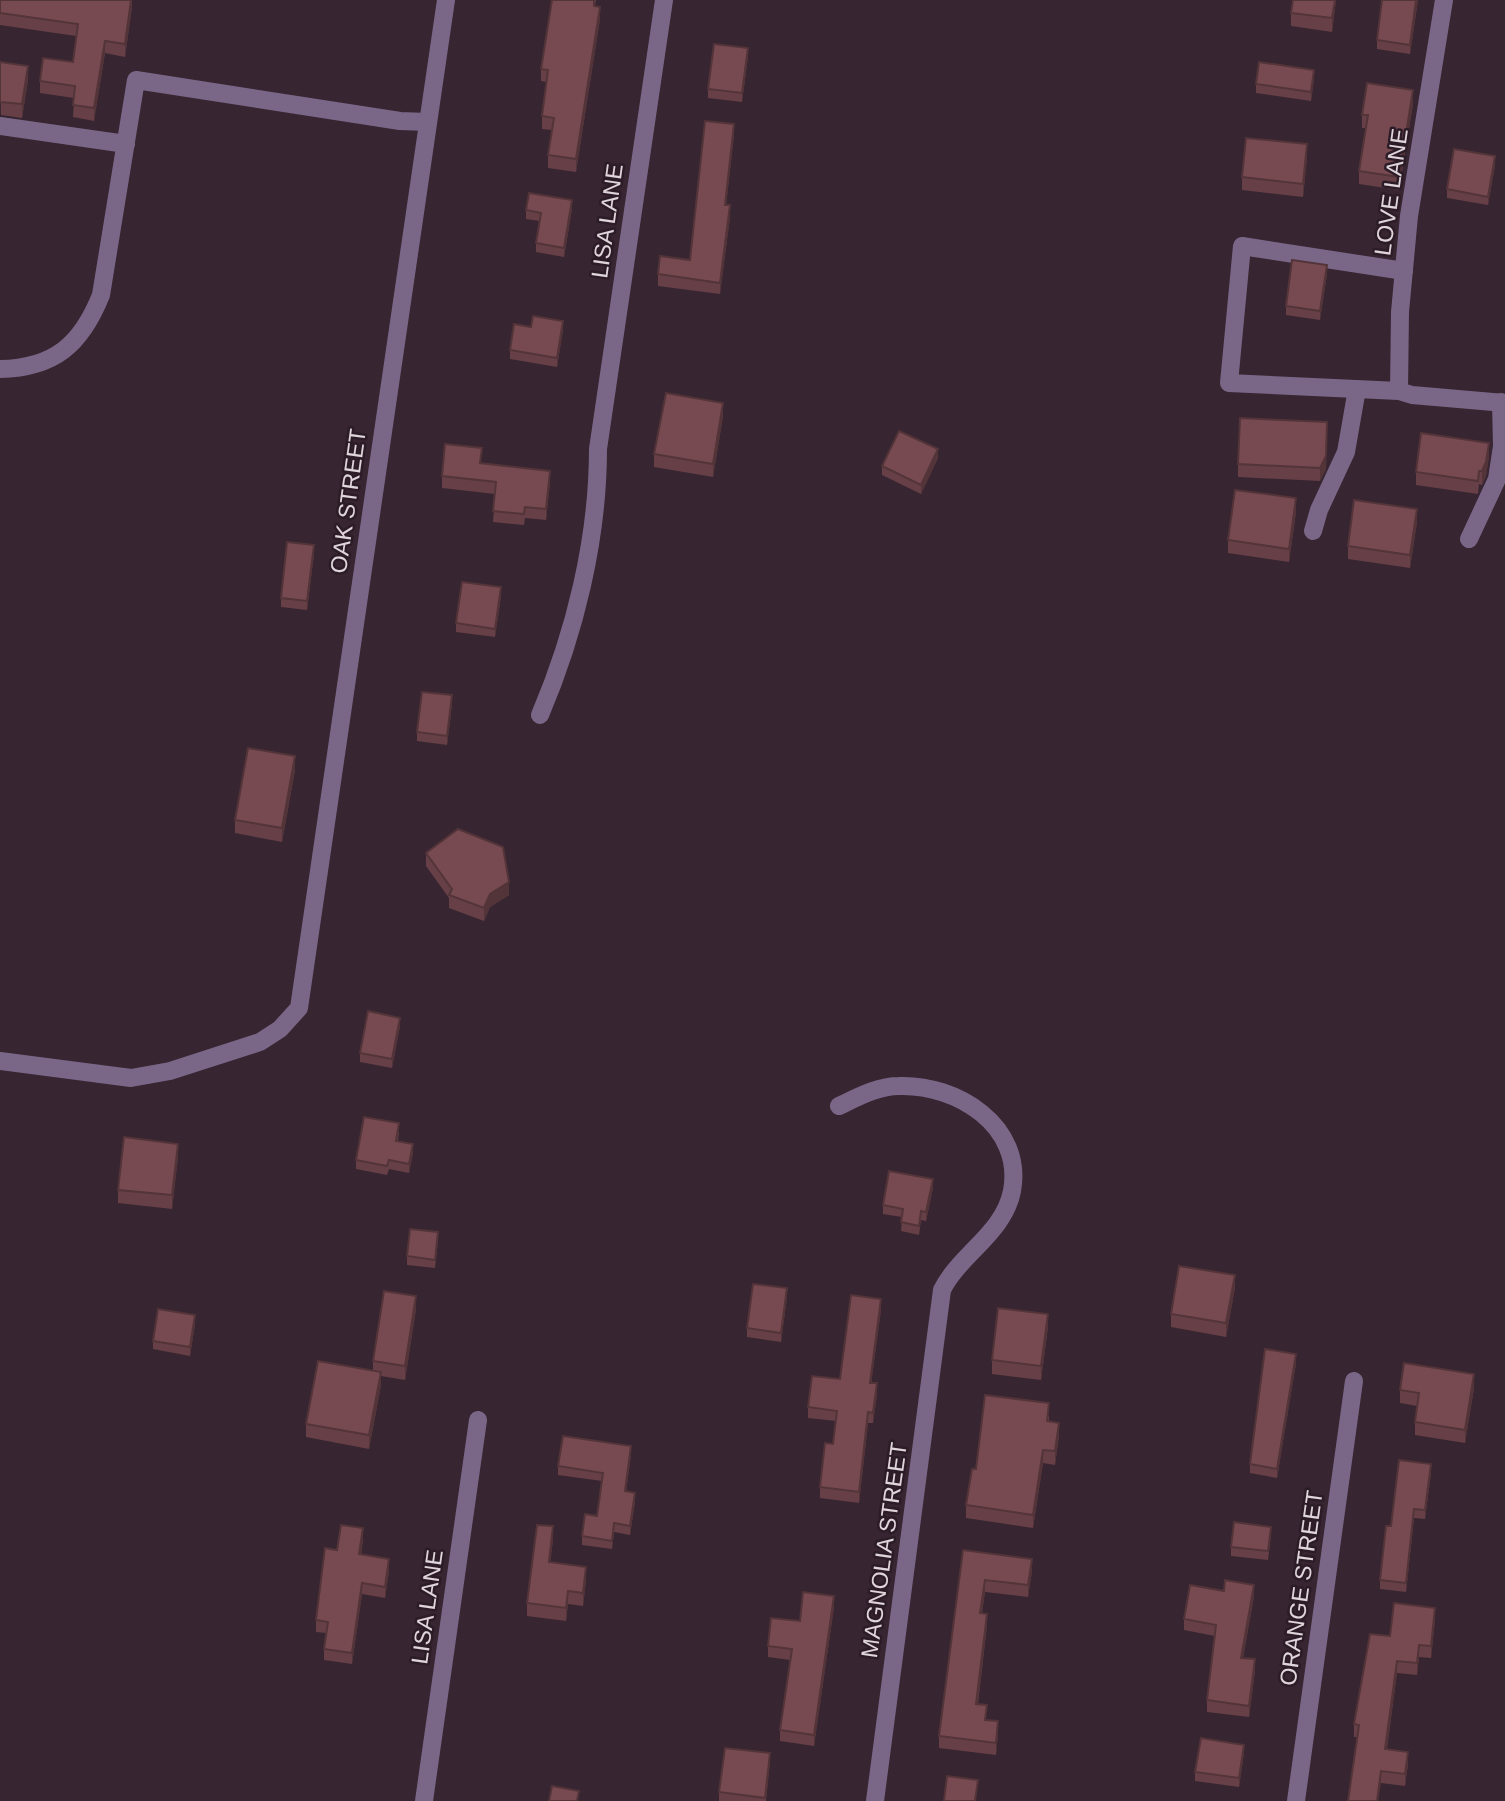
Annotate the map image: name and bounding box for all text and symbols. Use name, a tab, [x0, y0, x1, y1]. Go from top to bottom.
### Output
street label: LOVE LANE	[1369, 127, 1413, 257]
street label: LISA LANE	[586, 162, 628, 280]
street label: OAK STREET	[325, 427, 371, 575]
street label: MAGNOLIA STREET	[856, 1441, 912, 1659]
street label: ORANGE STREET	[1274, 1489, 1328, 1687]
street label: LISA LANE	[406, 1548, 448, 1666]

